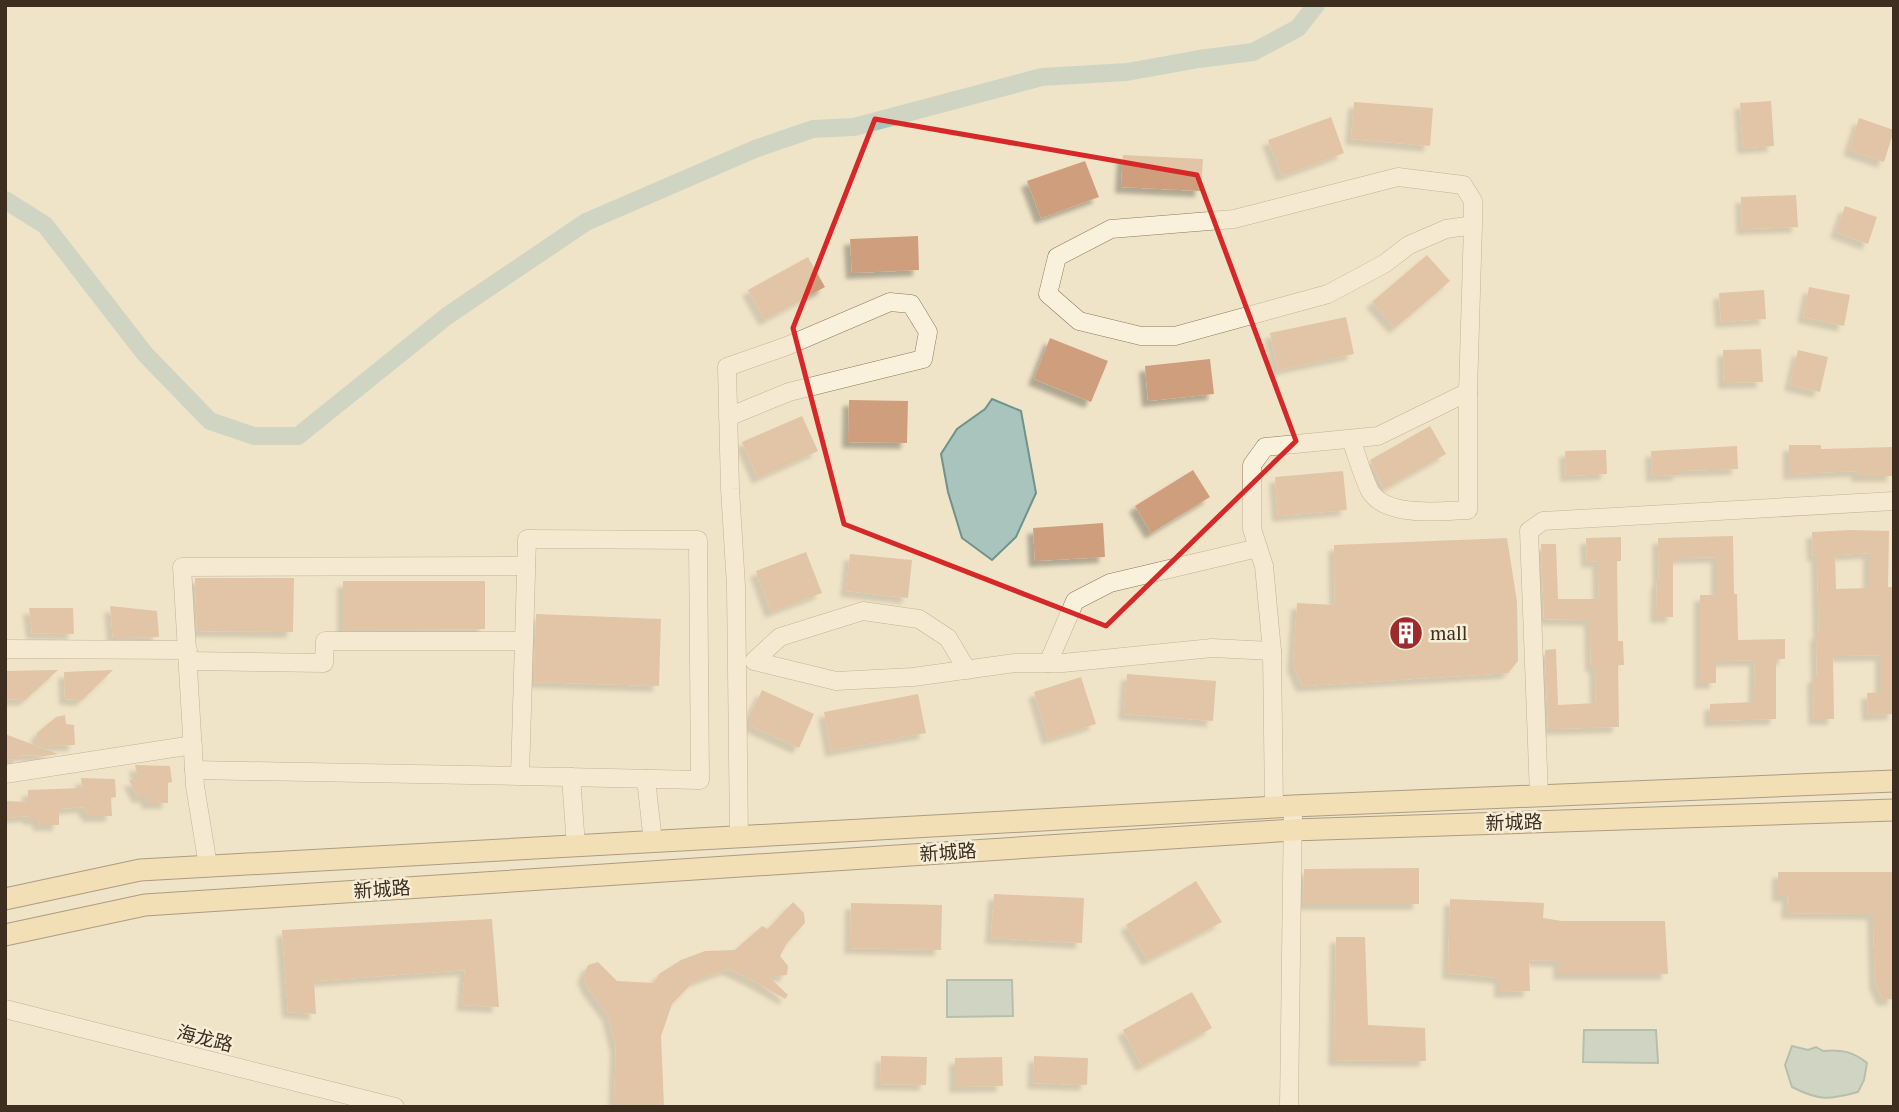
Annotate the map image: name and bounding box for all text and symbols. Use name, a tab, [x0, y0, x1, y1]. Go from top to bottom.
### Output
building icon: mall	[1387, 614, 1425, 652]
place label: mall	[1430, 620, 1467, 645]
street label: 新城路	[1485, 808, 1543, 835]
street label: 新城路	[919, 837, 977, 866]
street label: 新城路	[353, 874, 411, 903]
street label: 海龙路	[174, 1018, 236, 1057]

